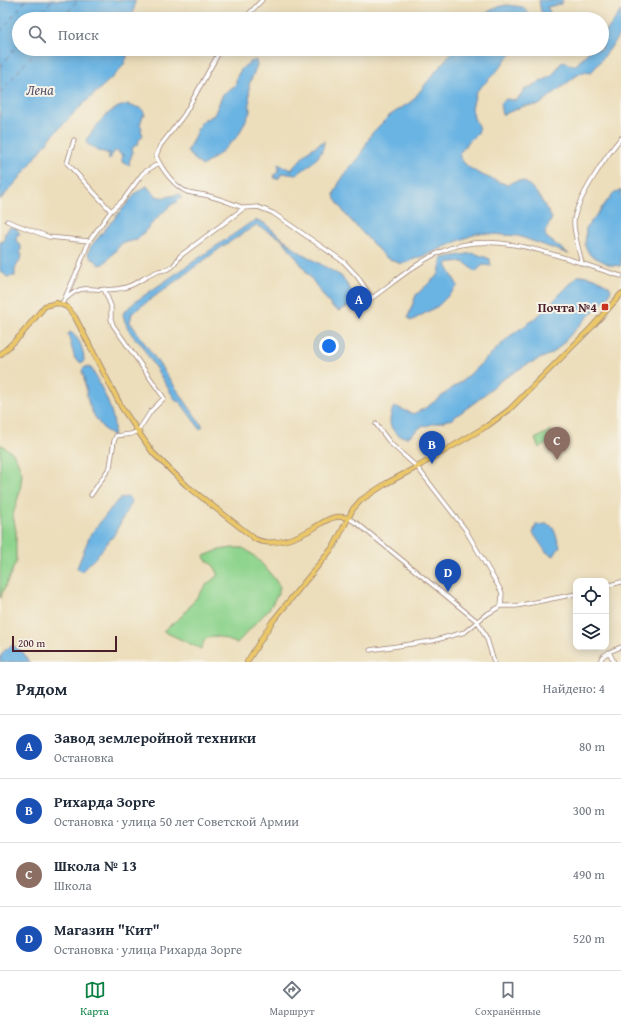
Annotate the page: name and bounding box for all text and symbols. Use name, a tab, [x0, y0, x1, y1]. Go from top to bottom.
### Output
search box	[12, 12, 609, 56]
icon: search	[26, 23, 48, 45]
text: Поиск	[58, 24, 99, 45]
water label: Лена	[26, 80, 54, 100]
pin: A	[346, 286, 372, 319]
place label: Почта №4	[538, 298, 597, 317]
marker: Почта №4	[600, 302, 610, 312]
your location	[319, 336, 339, 356]
pin: C	[544, 427, 570, 460]
pin: B	[419, 431, 445, 464]
pin: D	[435, 559, 461, 592]
map controls	[573, 578, 609, 650]
button: locate	[573, 578, 609, 614]
button: layers	[573, 614, 609, 650]
scale bar	[12, 634, 117, 653]
text: 200 m	[18, 635, 45, 651]
text: Рядом	[16, 676, 67, 701]
text: Найдено: 4	[543, 679, 605, 698]
text: Завод землеройной техники	[54, 727, 256, 748]
text: A	[25, 737, 33, 756]
text: 80 m	[579, 737, 605, 756]
text: Остановка	[54, 748, 114, 767]
text: Рихарда Зорге	[54, 791, 155, 812]
text: B	[25, 801, 33, 820]
text: 300 m	[573, 801, 605, 820]
text: Остановка · улица 50 лет Советской Армии	[54, 812, 299, 831]
text: Школа № 13	[54, 855, 137, 876]
text: C	[25, 865, 33, 884]
text: 490 m	[573, 865, 605, 884]
text: Школа	[54, 876, 92, 895]
text: Магазин "Кит"	[54, 919, 160, 940]
text: D	[25, 929, 33, 948]
text: 520 m	[573, 929, 605, 948]
text: Остановка · улица Рихарда Зорге	[54, 940, 242, 959]
tab: Карта	[80, 979, 109, 1019]
tab: Маршрут	[269, 979, 314, 1019]
tab: Сохранённые	[475, 979, 541, 1019]

